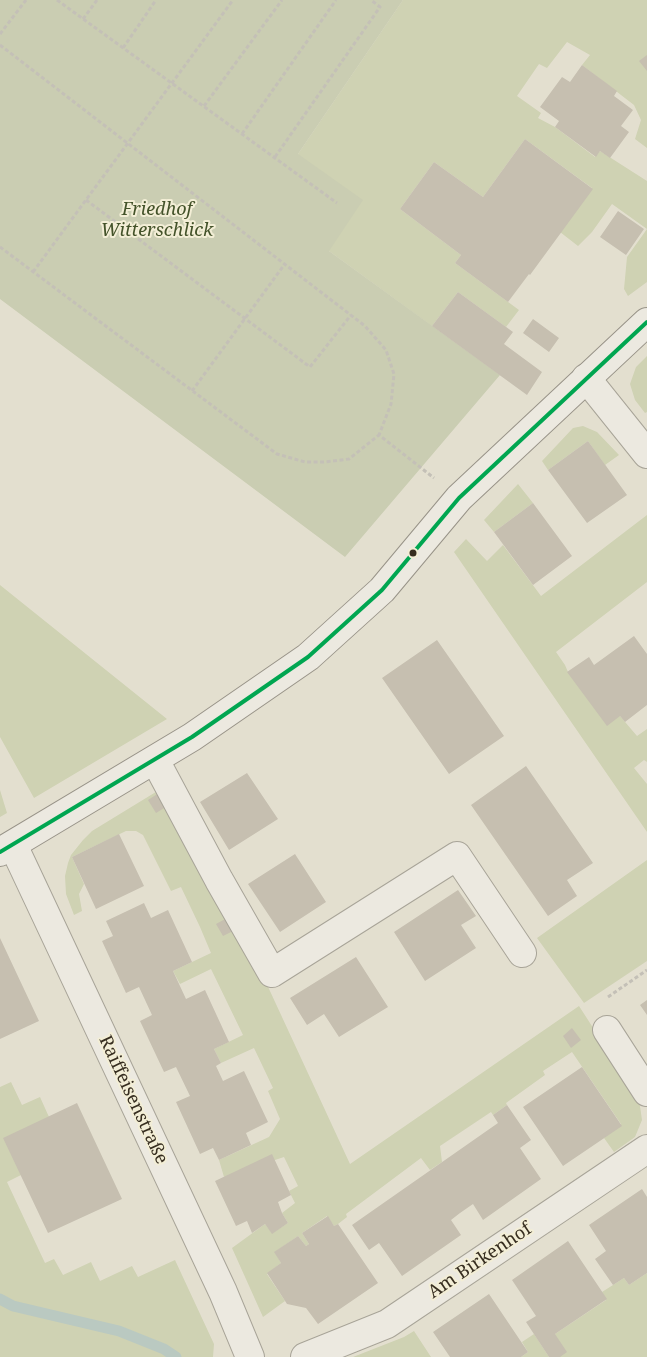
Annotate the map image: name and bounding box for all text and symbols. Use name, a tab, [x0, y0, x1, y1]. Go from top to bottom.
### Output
park label: Friedhof Witterschlick	[101, 199, 213, 242]
unlabelled marker	[408, 548, 418, 558]
street label: Raiffeisenstraße	[94, 1032, 172, 1168]
street label: Am Birkenhof	[424, 1218, 536, 1304]

